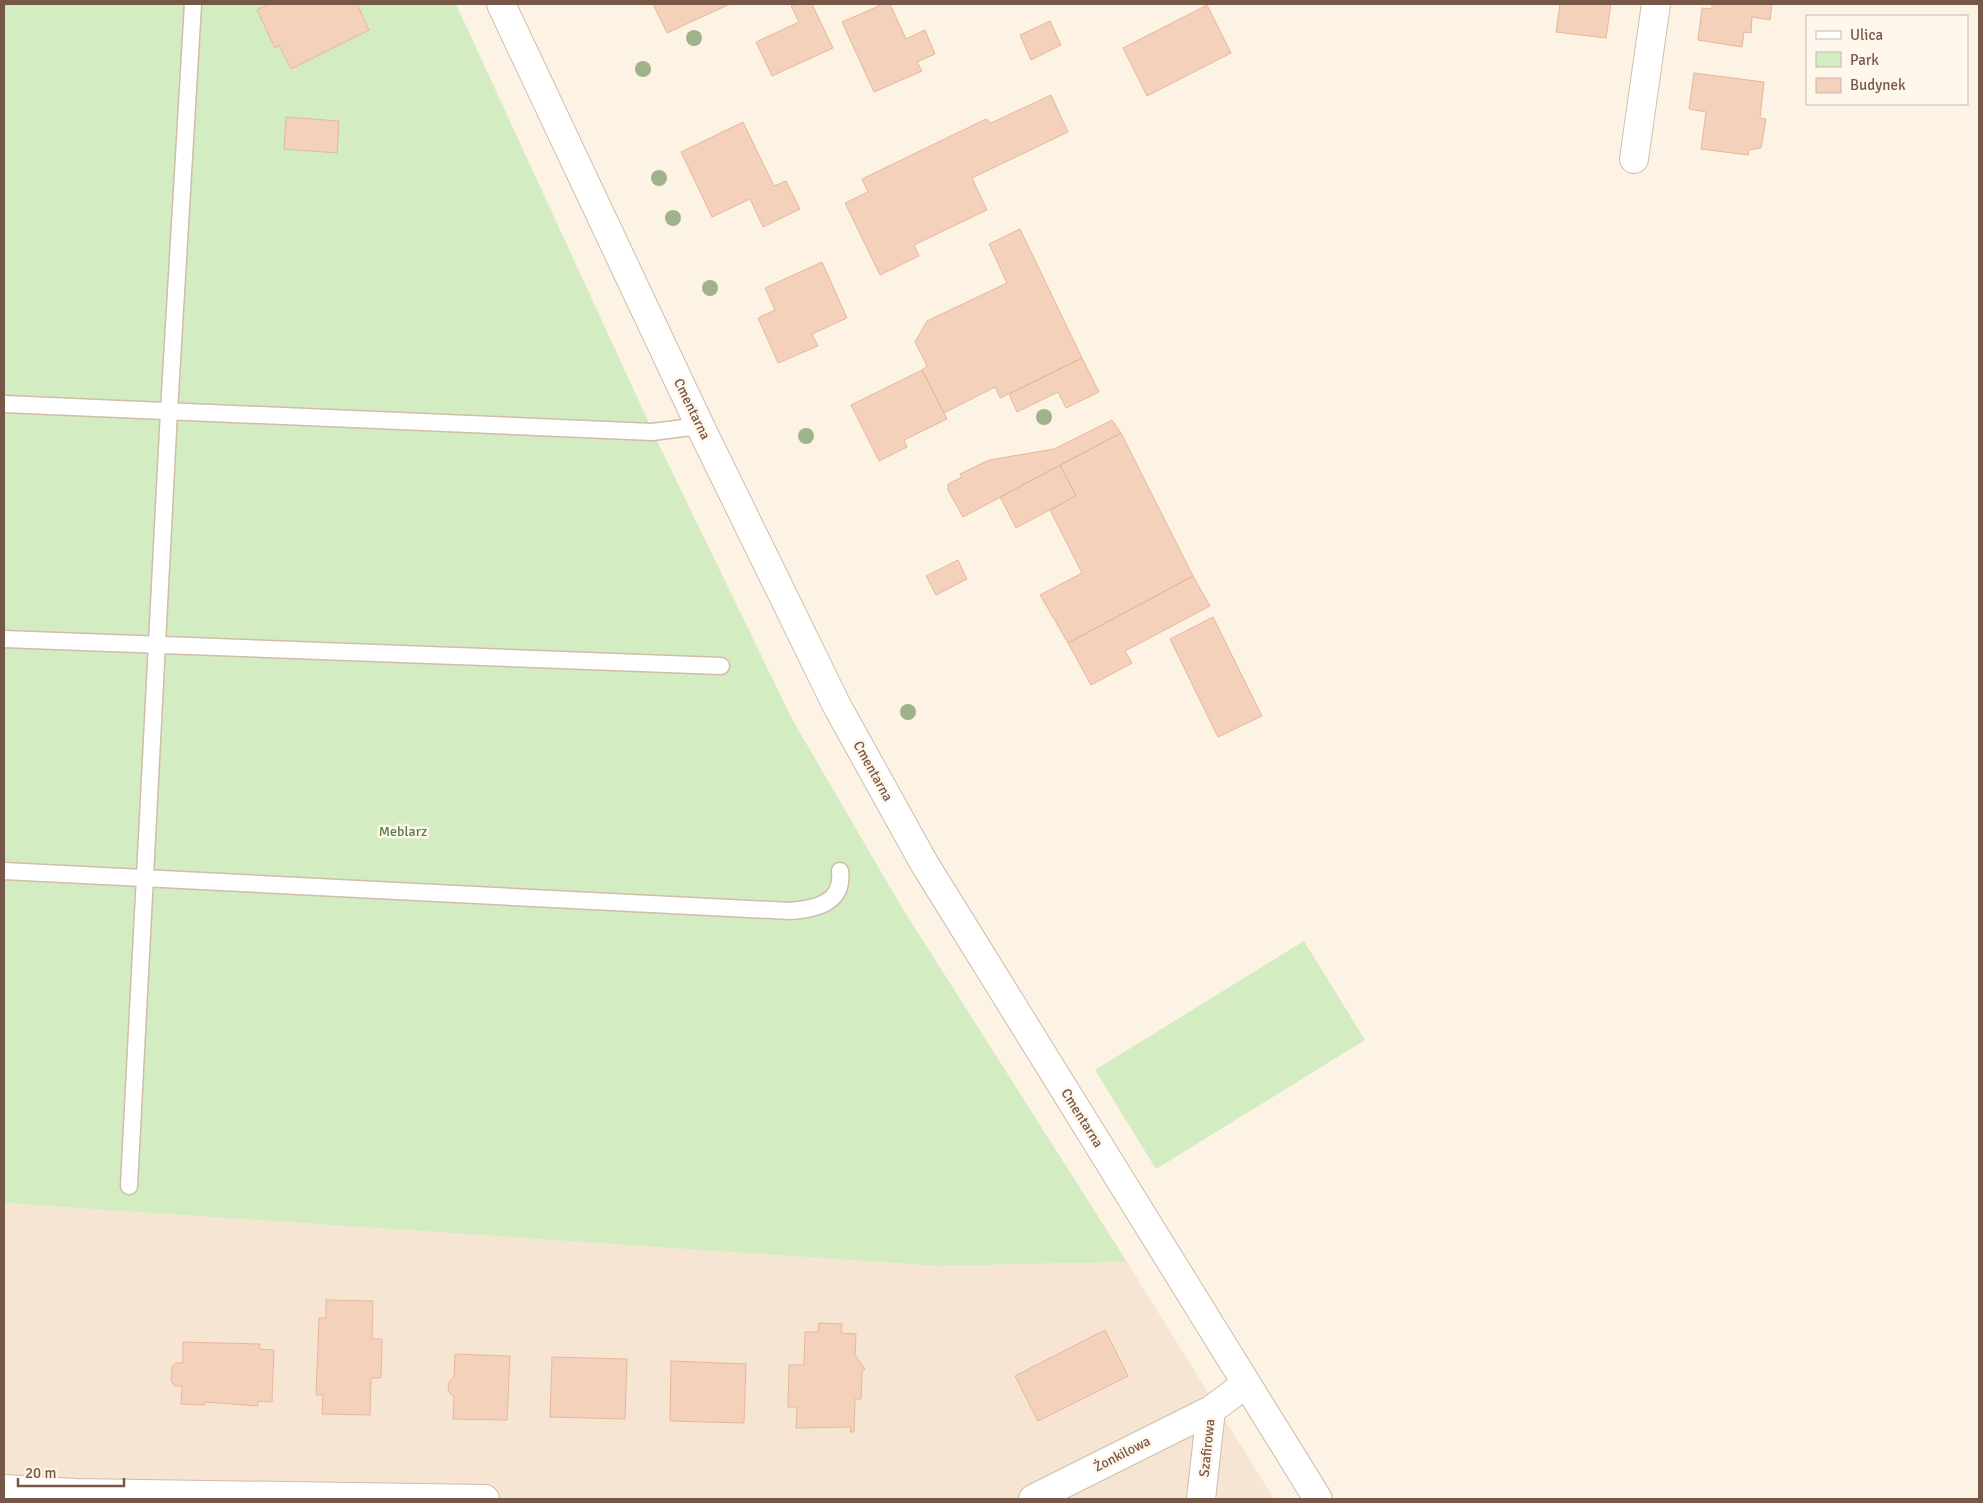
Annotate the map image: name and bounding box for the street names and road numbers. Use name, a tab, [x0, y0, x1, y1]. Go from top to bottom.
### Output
street label: Cmentarna	[670, 376, 714, 442]
street label: Cmentarna	[850, 738, 896, 804]
street label: Cmentarna	[1057, 1085, 1107, 1151]
street label: Szafirowa	[1196, 1418, 1218, 1478]
street label: Żonkilowa	[1091, 1433, 1153, 1475]

